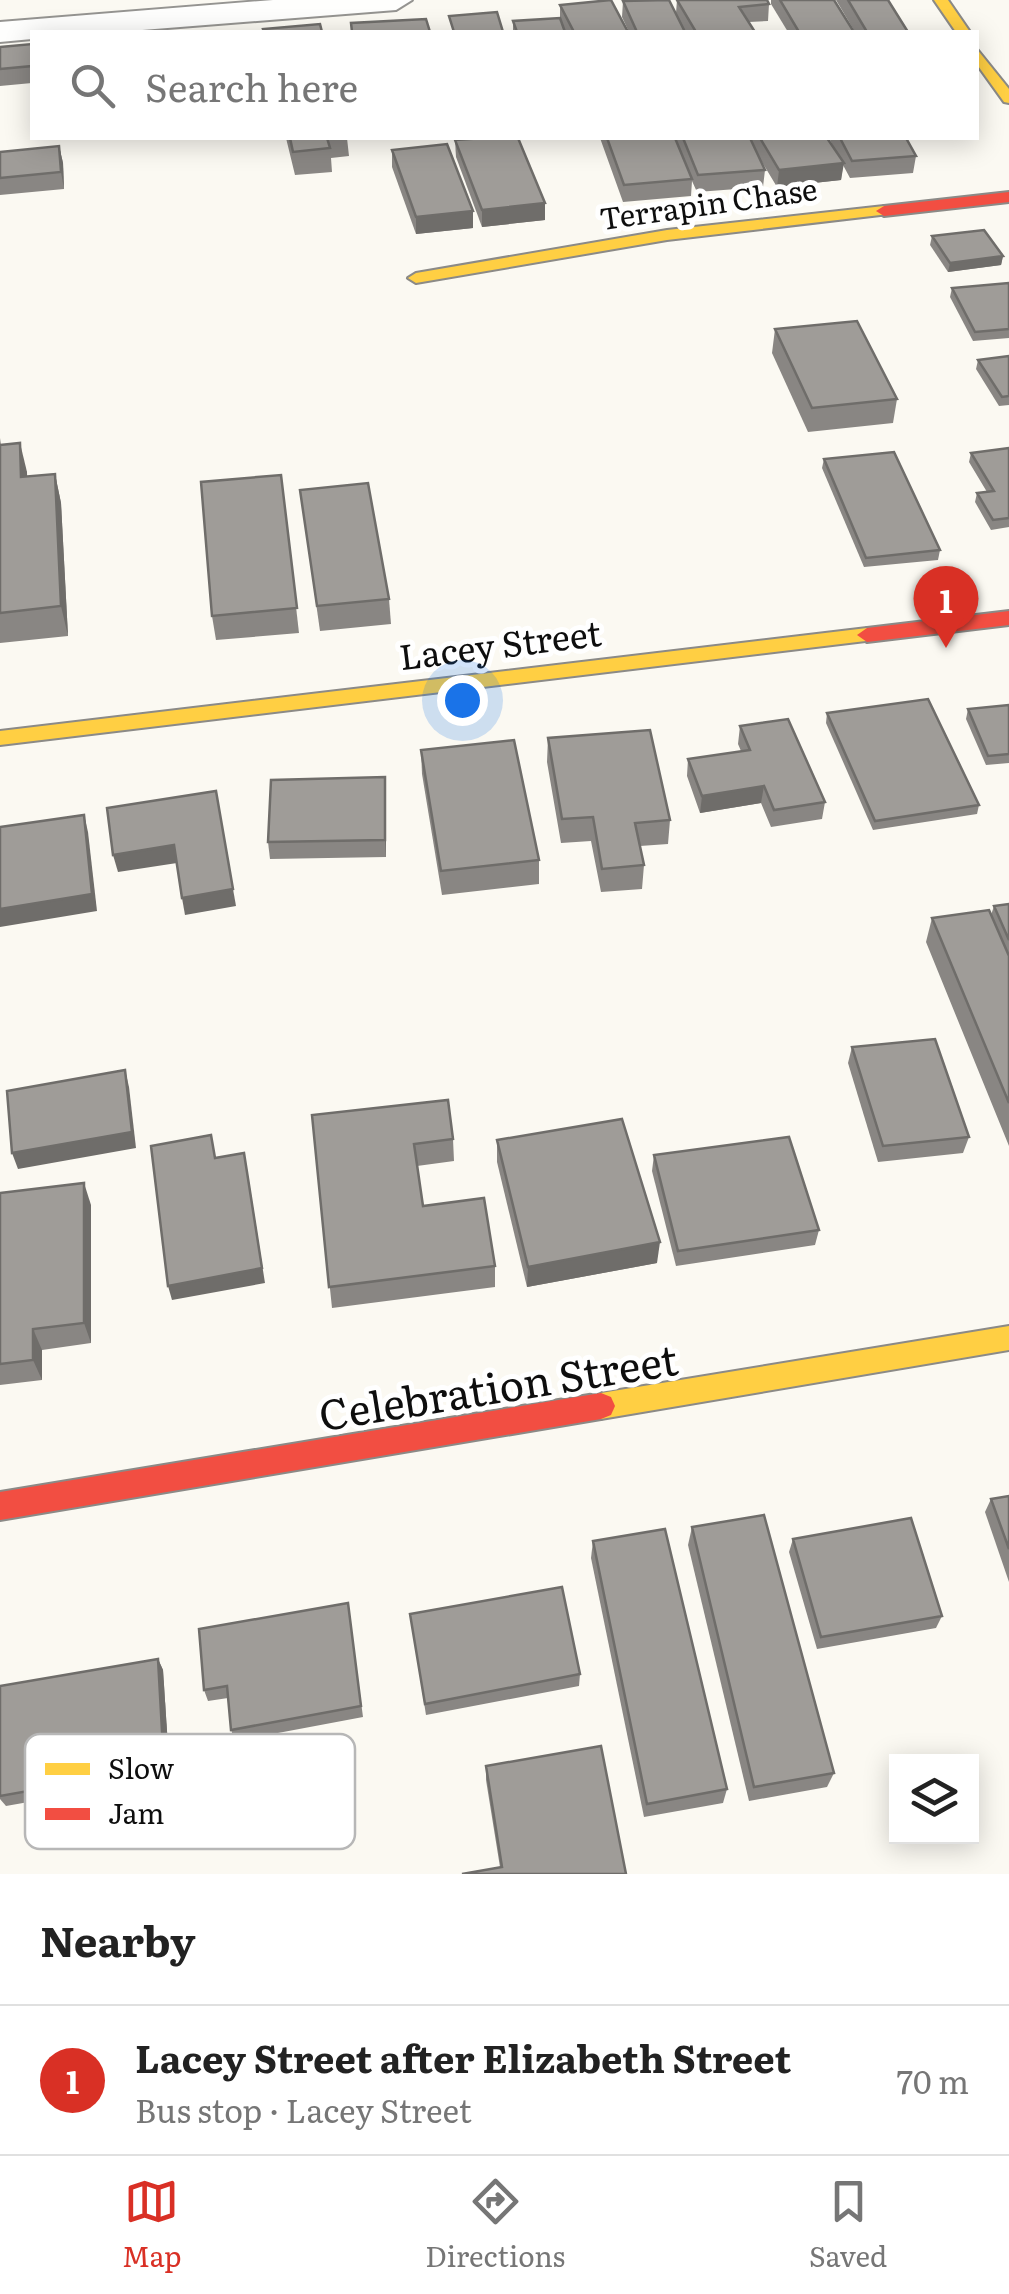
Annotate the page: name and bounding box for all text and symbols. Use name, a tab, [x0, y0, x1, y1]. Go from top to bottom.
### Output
search box	[30, 30, 979, 140]
text: Search here	[145, 57, 358, 114]
icon: search	[65, 58, 120, 113]
street label: Terrapin Chase	[596, 165, 820, 239]
pin: 1	[914, 566, 978, 648]
street label: Lacey Street	[396, 605, 604, 681]
your location	[437, 675, 488, 726]
street label: Celebration Street	[314, 1326, 682, 1444]
legend	[25, 1734, 355, 1849]
text: Slow	[108, 1746, 174, 1788]
map controls	[889, 1754, 979, 1844]
button: layers	[889, 1754, 979, 1844]
text: Jam	[108, 1791, 164, 1833]
text: Nearby	[40, 1908, 196, 1970]
text: Lacey Street after Elizabeth Street	[135, 2028, 791, 2085]
text: 1	[66, 2056, 79, 2104]
text: 70 m	[897, 2056, 969, 2104]
text: Bus stop · Lacey Street	[135, 2085, 472, 2133]
tab: Map	[122, 2174, 182, 2276]
tab: Directions	[425, 2174, 565, 2276]
tab: Saved	[809, 2174, 887, 2276]

